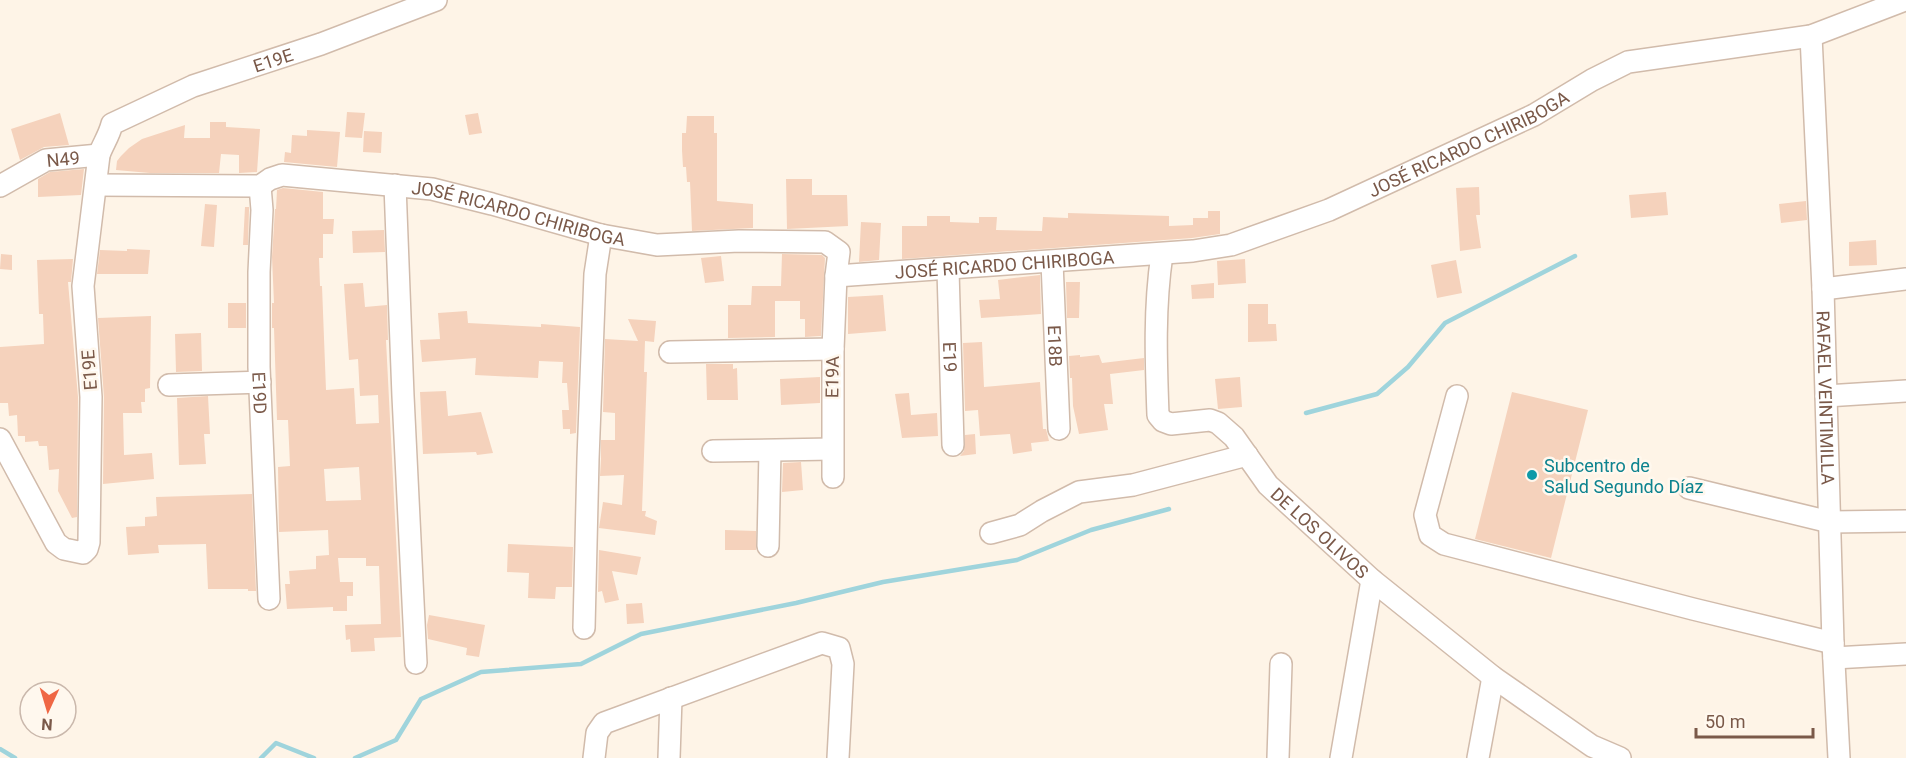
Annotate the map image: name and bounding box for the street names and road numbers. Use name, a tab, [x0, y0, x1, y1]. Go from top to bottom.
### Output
street label: E19E	[250, 43, 296, 76]
street label: JOSÉ RICARDO CHIRIBOGA	[1365, 86, 1573, 201]
street label: N49	[46, 146, 81, 170]
street label: JOSÉ RICARDO CHIRIBOGA	[411, 177, 627, 250]
street label: JOSÉ RICARDO CHIRIBOGA	[894, 246, 1115, 282]
street label: RAFAEL VEINTIMILLA	[1813, 310, 1839, 485]
street label: E18B	[1044, 325, 1067, 367]
street label: E19	[940, 341, 961, 373]
street label: E19E	[77, 349, 101, 391]
street label: E19A	[821, 355, 843, 398]
street label: E19D	[249, 371, 272, 414]
street label: DE LOS OLIVOS	[1267, 483, 1373, 583]

